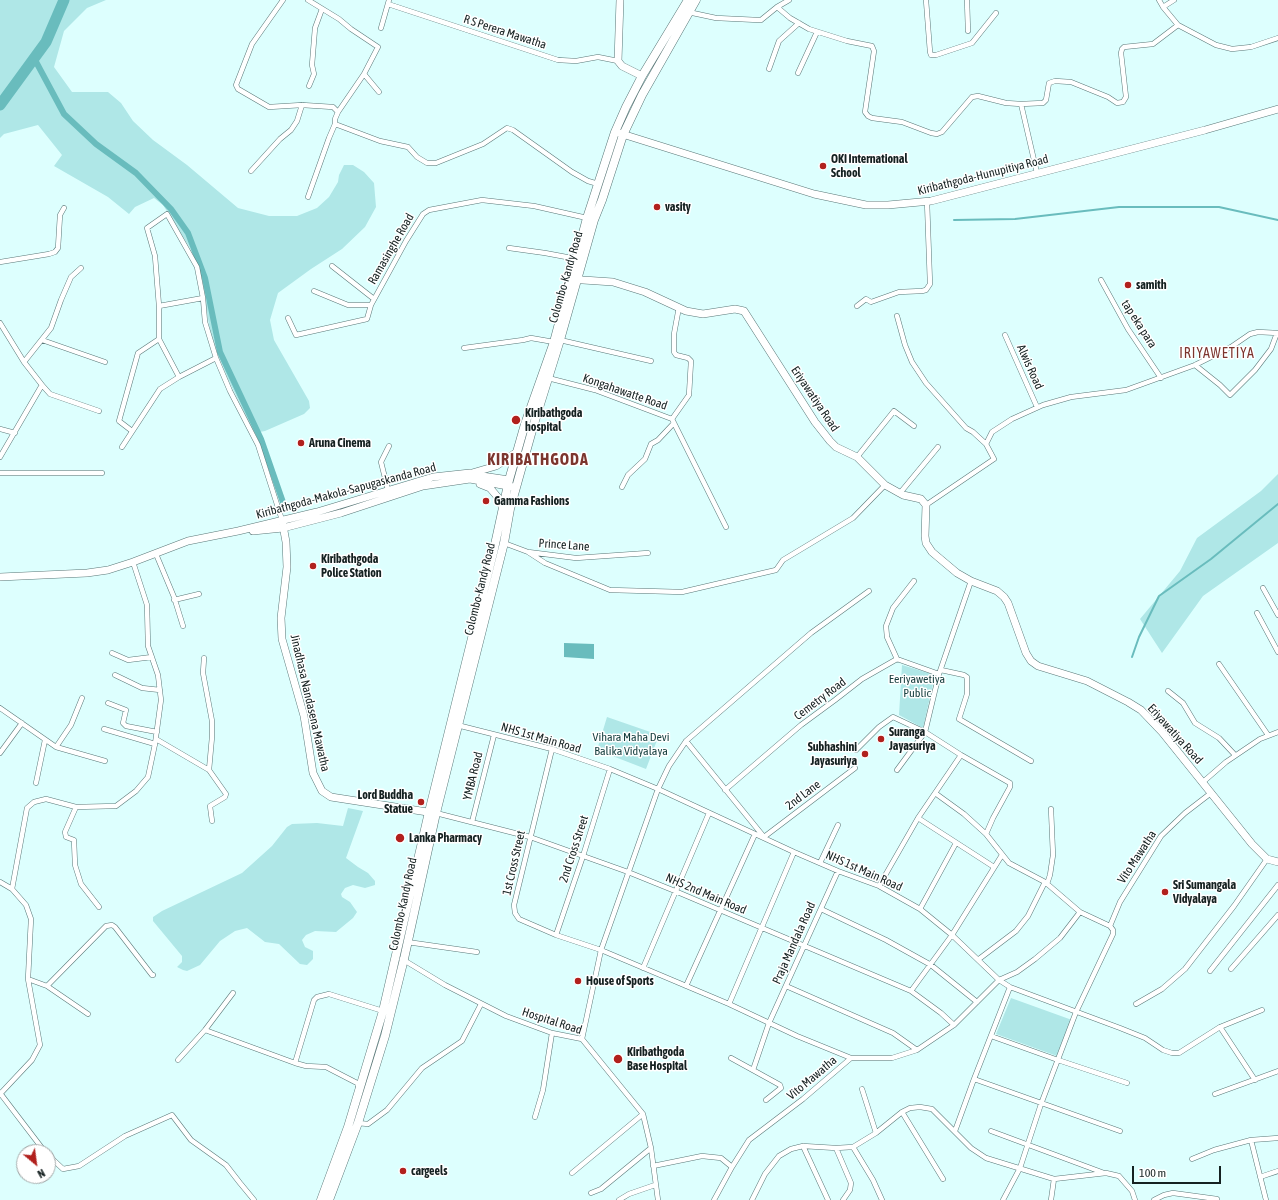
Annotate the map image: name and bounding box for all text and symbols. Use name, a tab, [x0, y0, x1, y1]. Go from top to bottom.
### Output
street label: R S Perera Mawatha	[462, 12, 548, 52]
place label: OKI International School	[831, 152, 908, 180]
street label: Kiribathgoda-Hunupitiya Road	[916, 152, 1050, 198]
marker: OKI International School	[818, 161, 828, 171]
place label: vasity	[665, 200, 691, 214]
marker: vasity	[652, 202, 662, 212]
street label: Ramasinghe Road	[365, 211, 417, 287]
street label: Colombo-Kandy Road	[546, 229, 586, 325]
place label: samith	[1136, 278, 1166, 292]
marker: samith	[1123, 280, 1133, 290]
street label: tap eka para	[1118, 297, 1160, 351]
street label: Alwis Road	[1014, 342, 1046, 392]
district label: IRIYAWETIYA	[1179, 346, 1255, 362]
street label: Eriyawatiya Road	[788, 364, 842, 434]
street label: Kongahawatte Road	[581, 371, 669, 413]
place label: Kiribathgoda hospital	[525, 406, 582, 434]
marker: Kiribathgoda hospital	[510, 414, 522, 426]
place label: Aruna Cinema	[309, 436, 371, 450]
marker: Aruna Cinema	[296, 438, 306, 448]
district label: KIRIBATHGODA	[487, 450, 589, 470]
street label: Kiribathgoda-Makola-Sapugaskanda Road	[254, 460, 438, 522]
place label: Gamma Fashions	[494, 494, 569, 508]
marker: Gamma Fashions	[481, 496, 491, 506]
street label: Prince Lane	[538, 536, 590, 554]
street label: Colombo-Kandy Road	[462, 541, 498, 637]
place label: Kiribathgoda Police Station	[321, 552, 382, 580]
marker: Kiribathgoda Police Station	[308, 561, 318, 571]
street label: Jinadhasa Nandasena Mawatha	[287, 633, 333, 773]
park label: Eeriyawetiya Public	[889, 672, 945, 700]
street label: Cemetry Road	[791, 675, 849, 723]
street label: Eriyawatiya Road	[1144, 701, 1206, 767]
street label: NHS 1st Main Road	[499, 720, 583, 756]
place label: Suranga Jayasuriya	[889, 725, 936, 753]
park label: Vihara Maha Devi Balika Vidyalaya	[593, 730, 669, 758]
marker: Suranga Jayasuriya	[876, 734, 886, 744]
place label: Subhashini Jayasuriya	[808, 740, 857, 768]
marker: Subhashini Jayasuriya	[860, 749, 870, 759]
street label: YMBA Road	[460, 750, 486, 802]
street label: 2nd Lane	[783, 777, 823, 813]
place label: Lord Buddha Statue	[358, 788, 413, 816]
marker: Lord Buddha Statue	[416, 797, 426, 807]
street label: 2nd Cross Street	[556, 814, 592, 884]
street label: Vito Mawatha	[1115, 828, 1159, 886]
street label: 1st Cross Street	[500, 829, 528, 897]
place label: Lanka Pharmacy	[409, 831, 482, 845]
marker: Lanka Pharmacy	[394, 832, 406, 844]
street label: NHS 1st Main Road	[823, 848, 905, 894]
street label: Colombo-Kandy Road	[386, 856, 420, 952]
street label: NHS 2nd Main Road	[663, 871, 749, 917]
place label: Sri Sumangala Vidyalaya	[1173, 878, 1236, 906]
marker: Sri Sumangala Vidyalaya	[1160, 887, 1170, 897]
street label: Praja Mandala Road	[769, 900, 819, 986]
place label: House of Sports	[586, 974, 654, 988]
marker: House of Sports	[573, 976, 583, 986]
street label: Hospital Road	[520, 1005, 584, 1037]
place label: Kiribathgoda Base Hospital	[627, 1045, 687, 1073]
marker: Kiribathgoda Base Hospital	[612, 1053, 624, 1065]
street label: Vito Mawatha	[784, 1053, 840, 1103]
north arrow	[16, 1144, 56, 1184]
scale bar	[1134, 1158, 1223, 1184]
place label: cargeels	[411, 1164, 447, 1178]
marker: cargeels	[398, 1166, 408, 1176]
text: 100 m	[1139, 1166, 1166, 1180]
text: N	[36, 1167, 47, 1180]

